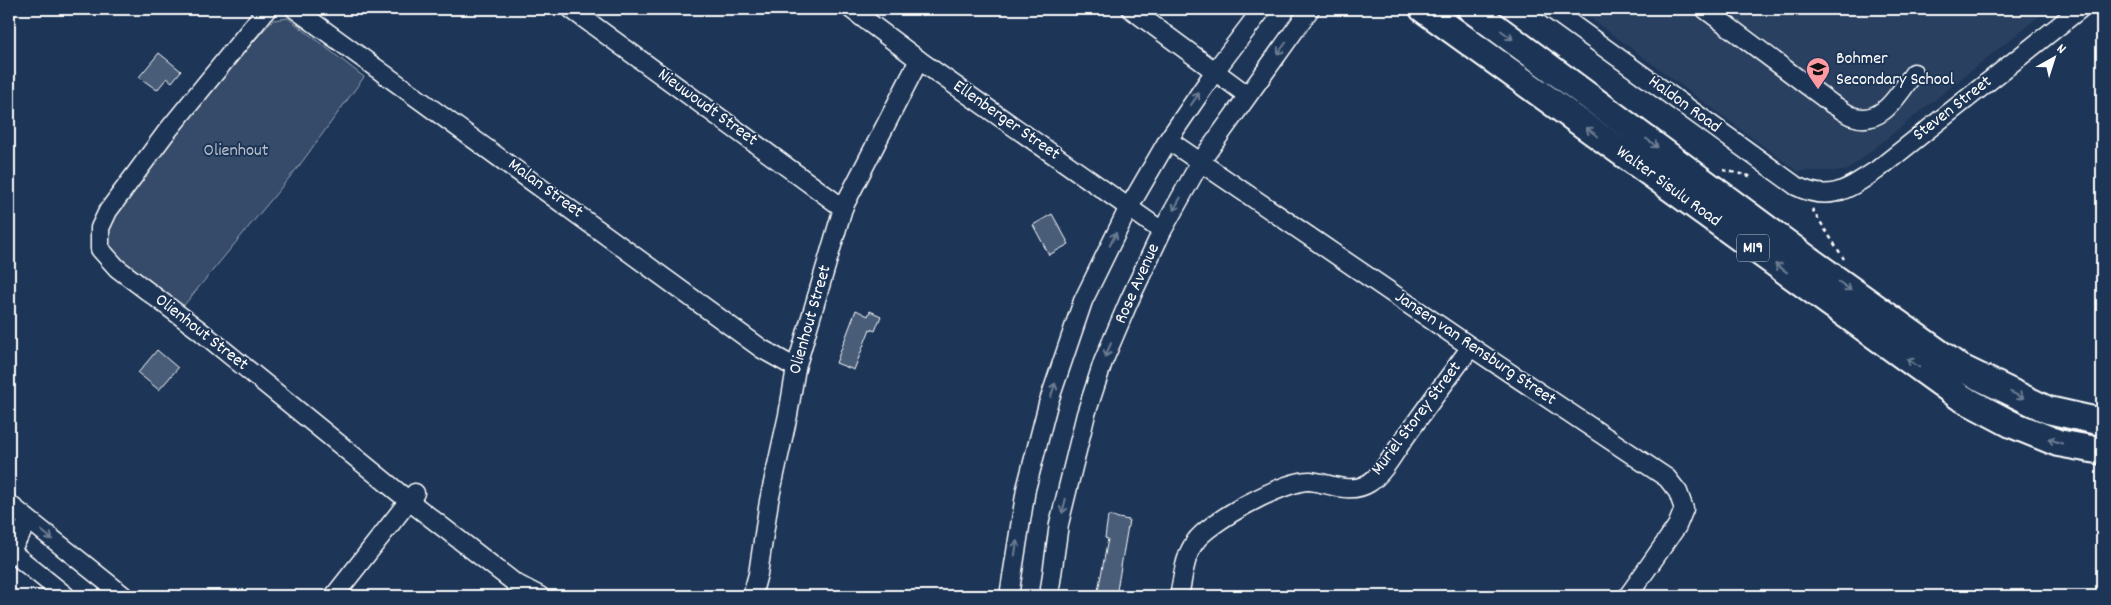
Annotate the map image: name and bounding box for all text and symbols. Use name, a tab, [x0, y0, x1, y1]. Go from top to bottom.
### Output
one-way arrow	[1500, 30, 1514, 40]
north arrow	[2028, 32, 2078, 82]
text: N	[2052, 40, 2070, 59]
one-way arrow	[1276, 41, 1287, 54]
place label: Bohmer Secondary School	[1836, 47, 1955, 93]
school or university icon: Bohmer Secondary School	[1805, 56, 1831, 90]
street label: Nieuwoudt Street	[652, 63, 762, 153]
street label: Haldon Road	[1642, 70, 1726, 140]
street label: Steven Street	[1908, 70, 1998, 148]
street label: Ellenberger Street	[947, 75, 1065, 167]
one-way arrow	[1190, 93, 1200, 107]
one-way arrow	[1586, 127, 1600, 137]
one-way arrow	[1645, 138, 1659, 148]
park label: Olienhout	[204, 139, 269, 164]
street label: Walter Sisulu Road	[1610, 140, 1726, 234]
street label: Malan Street	[502, 153, 588, 225]
one-way arrow	[1172, 196, 1182, 210]
one-way arrow	[1108, 232, 1118, 247]
road number: M19	[1737, 234, 1769, 262]
street label: Rose Avenue	[1109, 240, 1167, 328]
street label: Olienhout Street	[783, 262, 839, 378]
one-way arrow	[1774, 263, 1788, 273]
one-way arrow	[1838, 280, 1851, 291]
street label: Jansen van Rensburg Street	[1389, 285, 1561, 413]
street label: Olienhout Street	[149, 288, 253, 378]
one-way arrow	[1103, 342, 1113, 357]
street label: Muriel Storey Street	[1366, 357, 1468, 481]
one-way arrow	[1906, 358, 1920, 368]
one-way arrow	[1048, 382, 1058, 398]
one-way arrow	[2009, 391, 2024, 401]
one-way arrow	[2047, 435, 2063, 445]
one-way arrow	[1059, 498, 1068, 514]
one-way arrow	[40, 529, 53, 540]
one-way arrow	[1012, 540, 1022, 556]

